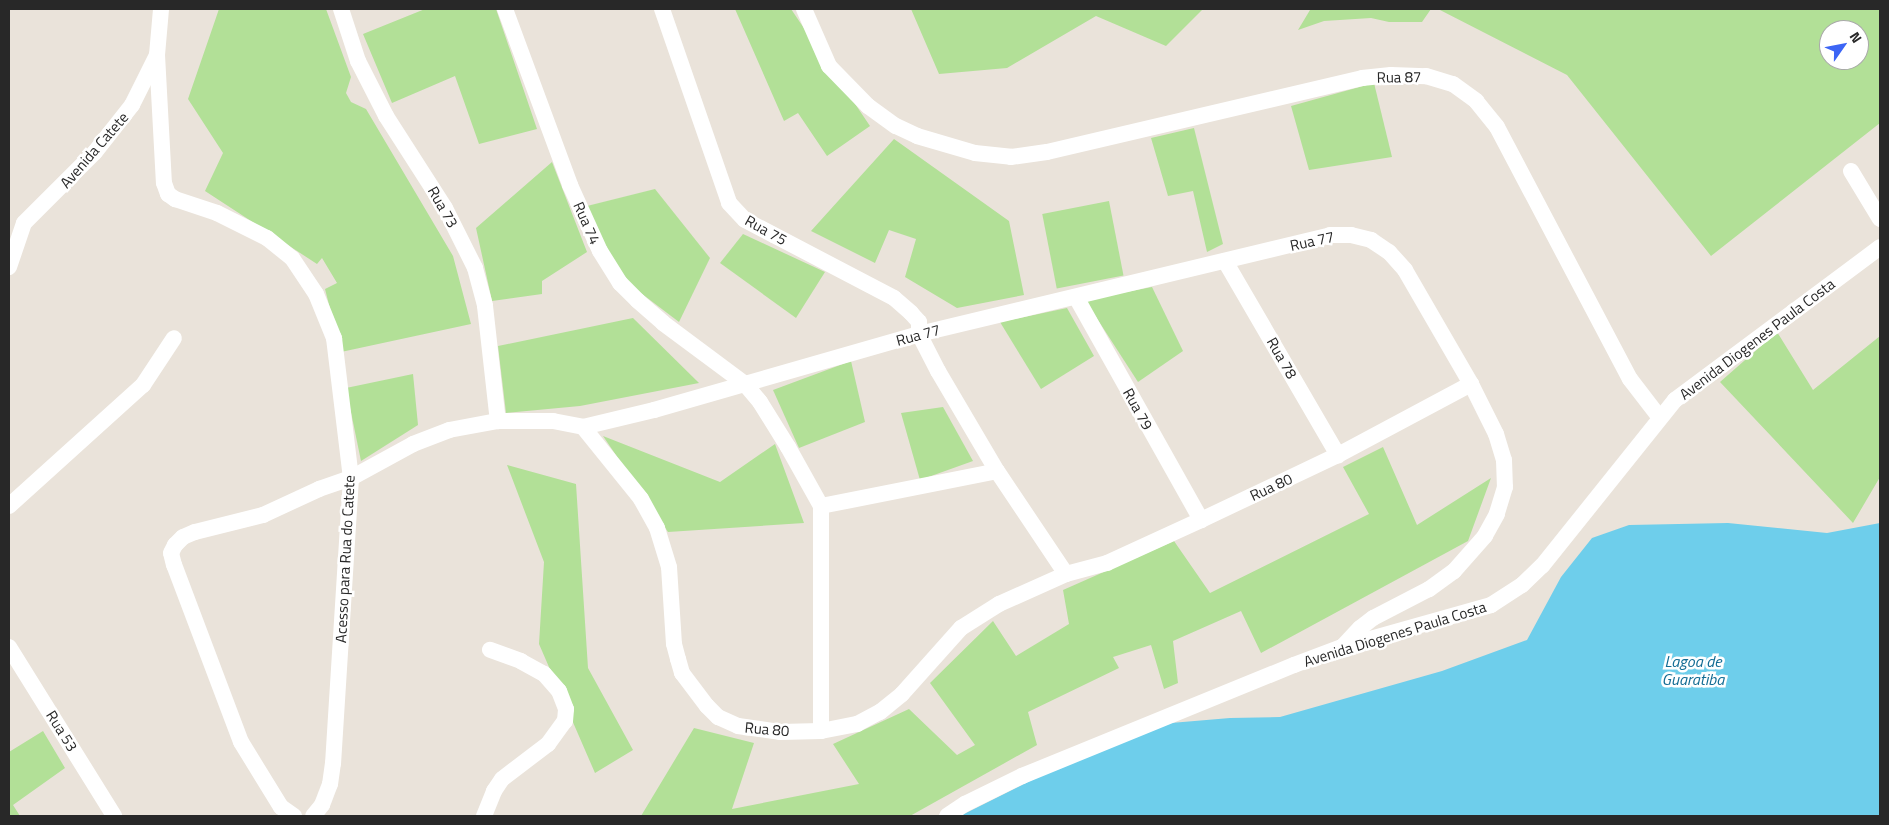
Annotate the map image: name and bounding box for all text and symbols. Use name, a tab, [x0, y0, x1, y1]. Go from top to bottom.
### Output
north arrow	[1819, 20, 1869, 70]
text: N	[1845, 27, 1868, 47]
street label: Rua 87	[1376, 68, 1422, 86]
street label: Avenida Catete	[56, 108, 132, 192]
street label: Rua 73	[424, 183, 462, 231]
street label: Rua 74	[570, 199, 604, 247]
street label: Rua 75	[742, 211, 790, 249]
street label: Rua 77	[1288, 228, 1336, 254]
street label: Avenida Diogenes Paula Costa	[1676, 275, 1838, 403]
street label: Rua 77	[894, 321, 942, 349]
street label: Rua 78	[1263, 334, 1301, 382]
street label: Rua 79	[1119, 385, 1157, 433]
street label: Rua 80	[1247, 469, 1295, 505]
street label: Acesso para Rua do Catete	[332, 475, 358, 643]
street label: Avenida Diogenes Paula Costa	[1302, 598, 1488, 670]
water label: Lagoa de Guaratiba	[1662, 651, 1724, 689]
street label: Rua 53	[43, 707, 81, 755]
street label: Rua 80	[744, 718, 790, 740]

